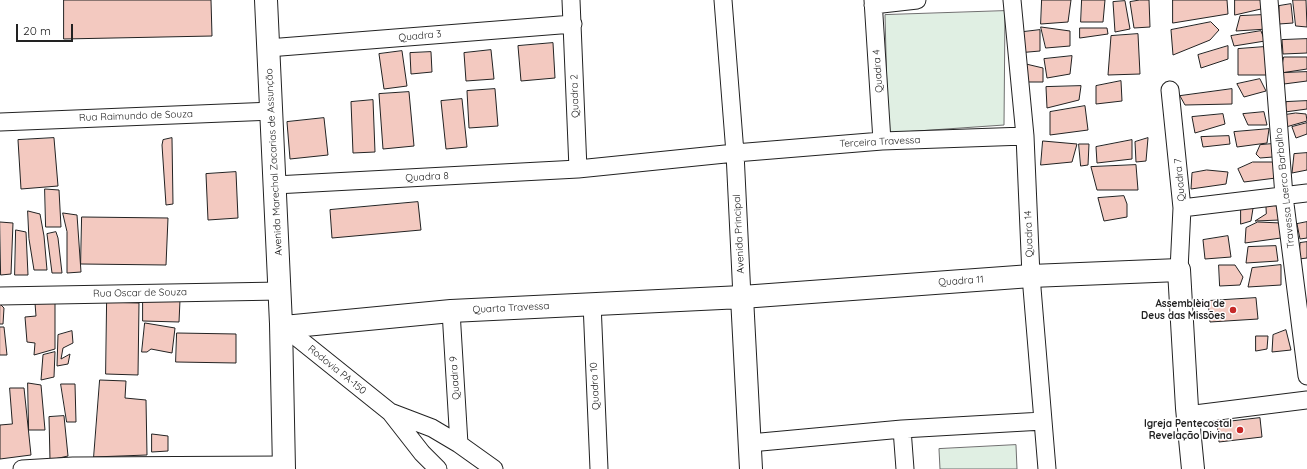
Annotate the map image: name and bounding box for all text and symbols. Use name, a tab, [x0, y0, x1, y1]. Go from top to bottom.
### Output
scale bar	[18, 16, 75, 42]
text: 20 m	[23, 23, 51, 38]
street label: Quadra 3	[398, 28, 442, 44]
street label: Quadra 4	[871, 49, 885, 93]
street label: Avenida Marechal Zacarias de Assunção	[263, 68, 285, 256]
street label: Quadra 2	[568, 74, 582, 118]
street label: Rua Raimundo de Souza	[79, 108, 193, 124]
street label: Travessa Laerco Barbalho	[1273, 127, 1297, 249]
street label: Terceira Travessa	[839, 134, 921, 150]
street label: Quadra 7	[1172, 158, 1188, 202]
street label: Quadra 8	[405, 170, 449, 184]
street label: Avenida Principal	[731, 194, 747, 274]
street label: Quadra 14	[1022, 210, 1036, 258]
street label: Quadra 11	[938, 273, 984, 289]
street label: Rua Oscar de Souza	[93, 286, 187, 300]
place label: Assemblèia de Deus das Missões	[1141, 298, 1225, 322]
street label: Quarta Travessa	[472, 300, 550, 316]
marker: Assemblèia de Deus das Missões	[1228, 305, 1238, 315]
street label: Rodovia PA-150	[305, 343, 369, 397]
street label: Quadra 9	[447, 356, 463, 400]
street label: Quadra 10	[588, 362, 602, 410]
place label: Igreja Pentecostal Revelação Divina	[1144, 418, 1232, 442]
marker: Igreja Pentecostal Revelação Divina	[1235, 425, 1245, 435]

